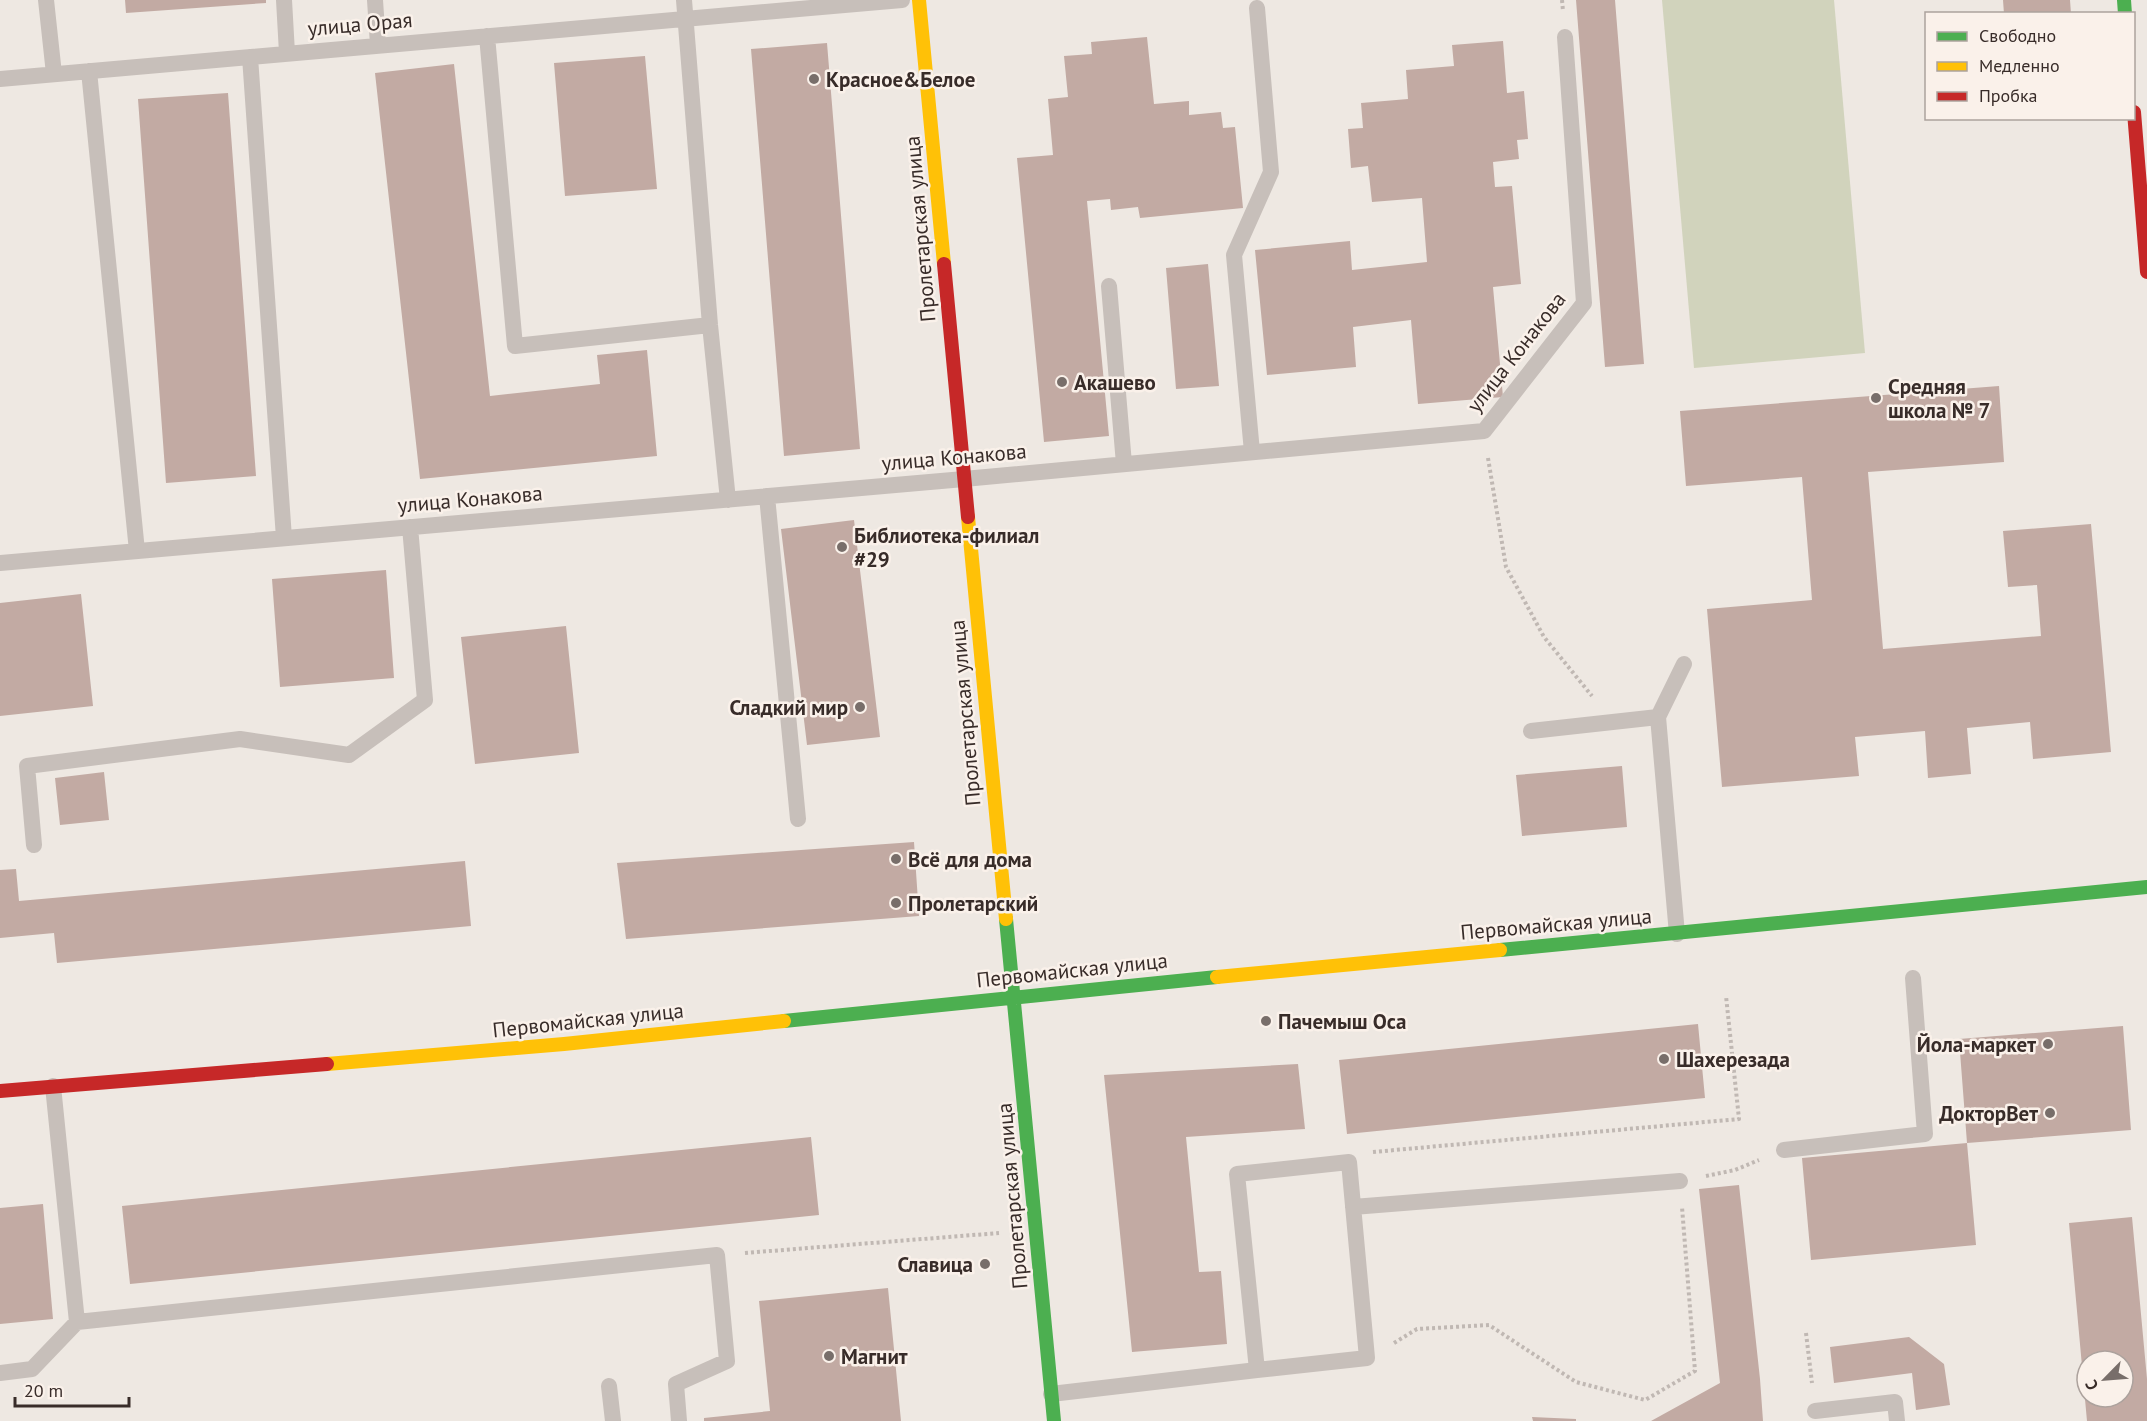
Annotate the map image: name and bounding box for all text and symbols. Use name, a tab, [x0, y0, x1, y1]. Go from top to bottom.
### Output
street label: улица Орая	[306, 6, 414, 42]
legend	[1925, 12, 2135, 120]
text: Свободно	[1979, 24, 2056, 47]
text: Медленно	[1979, 54, 2060, 77]
place label: Красное&Белое	[826, 66, 975, 93]
marker: Красное&Белое	[807, 72, 821, 86]
text: Пробка	[1979, 84, 2037, 107]
street label: Пролетарская улица	[898, 135, 942, 323]
street label: улица Конакова	[1461, 286, 1571, 418]
place label: Акашево	[1074, 369, 1156, 396]
place label: Средняя школа № 7	[1888, 373, 1990, 424]
marker: Акашево	[1055, 375, 1069, 389]
marker: Средняя школа № 7	[1869, 391, 1883, 405]
street label: улица Конакова	[880, 437, 1028, 477]
street label: улица Конакова	[396, 479, 544, 519]
place label: Библиотека-филиал #29	[854, 522, 1039, 573]
marker: Библиотека-филиал #29	[835, 540, 849, 554]
street label: Пролетарская улица	[943, 619, 987, 807]
place label: Сладкий мир	[729, 694, 848, 721]
marker: Сладкий мир	[853, 700, 867, 714]
place label: Всё для дома	[908, 846, 1032, 873]
marker: Всё для дома	[889, 852, 903, 866]
place label: Пролетарский	[908, 890, 1038, 917]
marker: Пролетарский	[889, 896, 903, 910]
street label: Первомайская улица	[1459, 902, 1653, 946]
street label: Первомайская улица	[975, 947, 1169, 993]
street label: Первомайская улица	[491, 997, 685, 1043]
place label: Пачемыш Оса	[1278, 1008, 1406, 1035]
marker: Пачемыш Оса	[1259, 1014, 1273, 1028]
place label: Йола-маркет	[1917, 1031, 2036, 1058]
marker: Йола-маркет	[2041, 1037, 2055, 1051]
place label: Шахерезада	[1676, 1046, 1790, 1073]
marker: Шахерезада	[1657, 1052, 1671, 1066]
place label: ДокторВет	[1939, 1100, 2038, 1127]
street label: Пролетарская улица	[990, 1102, 1034, 1290]
marker: ДокторВет	[2043, 1106, 2057, 1120]
place label: Славица	[897, 1251, 973, 1278]
marker: Славица	[978, 1257, 992, 1271]
place label: Магнит	[841, 1343, 908, 1370]
marker: Магнит	[822, 1349, 836, 1363]
north arrow	[2075, 1349, 2135, 1409]
scale bar	[15, 1370, 129, 1408]
text: С	[2080, 1377, 2102, 1394]
text: 20 m	[24, 1379, 63, 1402]

